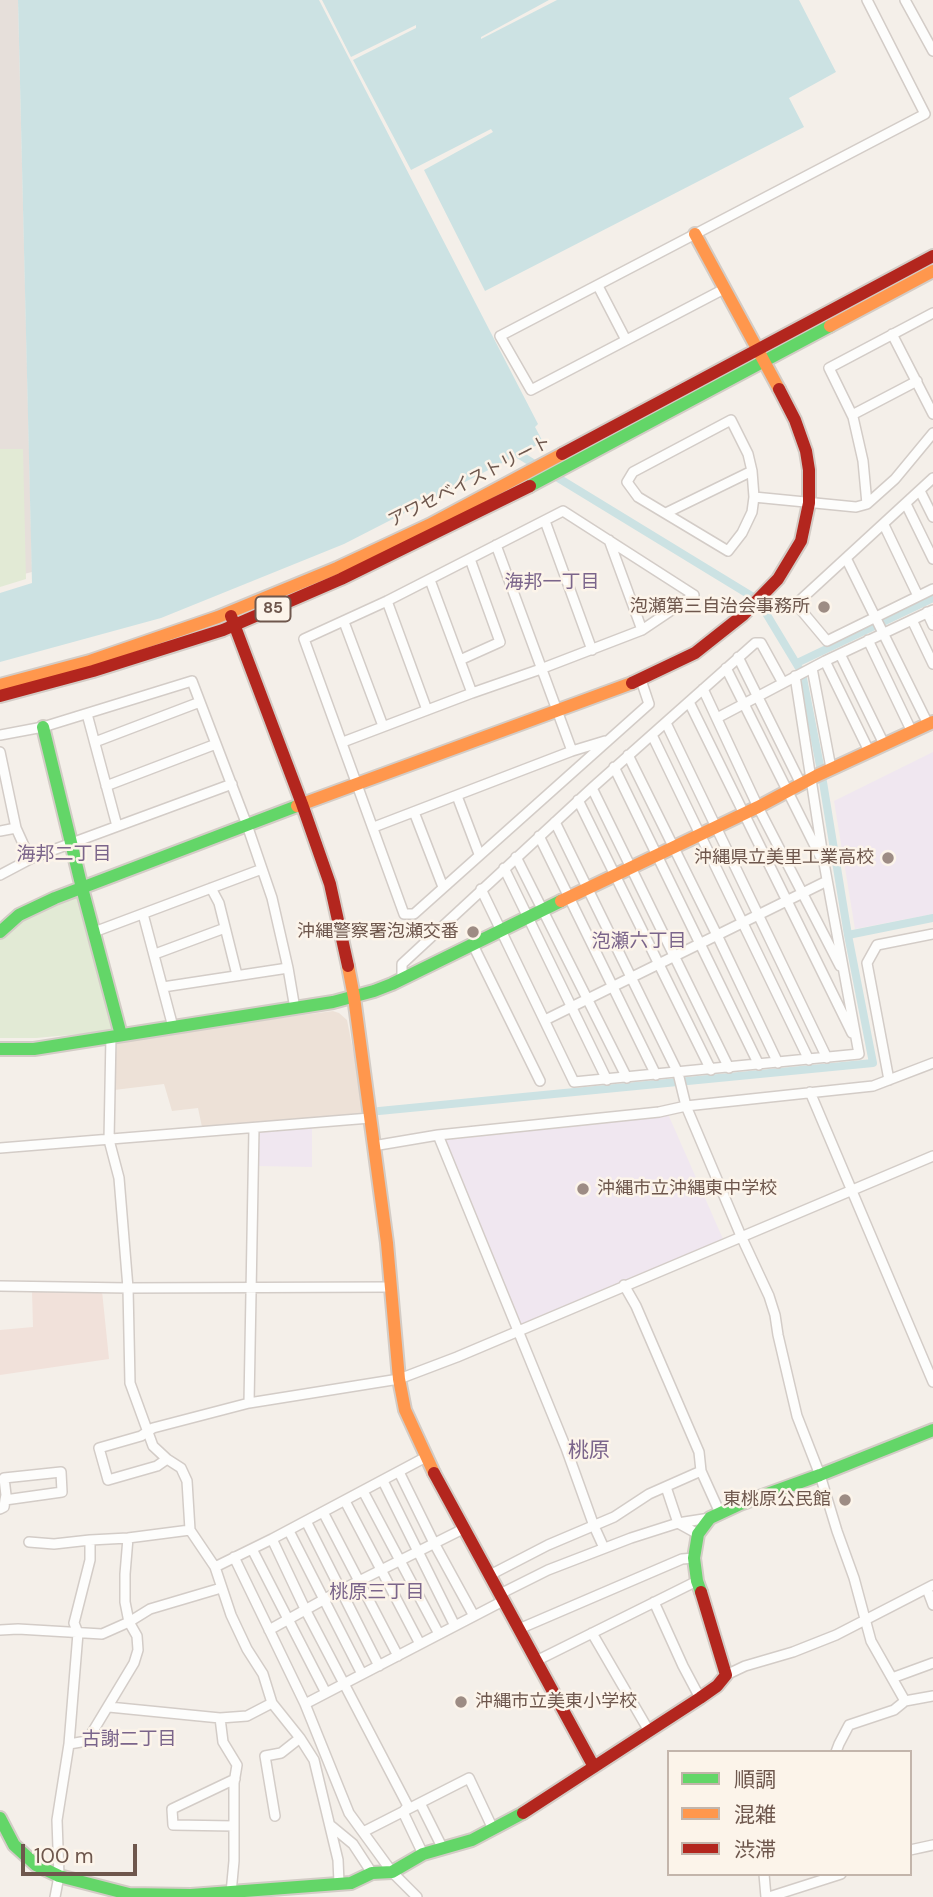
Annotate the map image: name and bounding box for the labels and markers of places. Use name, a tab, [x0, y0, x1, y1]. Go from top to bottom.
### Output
place label: 泡瀬第三自治会事務所	[630, 596, 810, 618]
marker: 泡瀬第三自治会事務所	[816, 599, 832, 615]
place label: 沖縄県立美里工業高校	[694, 847, 874, 869]
marker: 沖縄県立美里工業高校	[880, 850, 896, 866]
place label: 沖縄警察署泡瀬交番	[297, 921, 459, 943]
marker: 沖縄警察署泡瀬交番	[465, 924, 481, 940]
place label: 沖縄市立沖縄東中学校	[597, 1178, 777, 1200]
marker: 沖縄市立沖縄東中学校	[575, 1181, 591, 1197]
place label: 東桃原公民館	[723, 1489, 831, 1511]
marker: 東桃原公民館	[837, 1492, 853, 1508]
place label: 沖縄市立美東小学校	[475, 1691, 637, 1713]
marker: 沖縄市立美東小学校	[453, 1694, 469, 1710]

